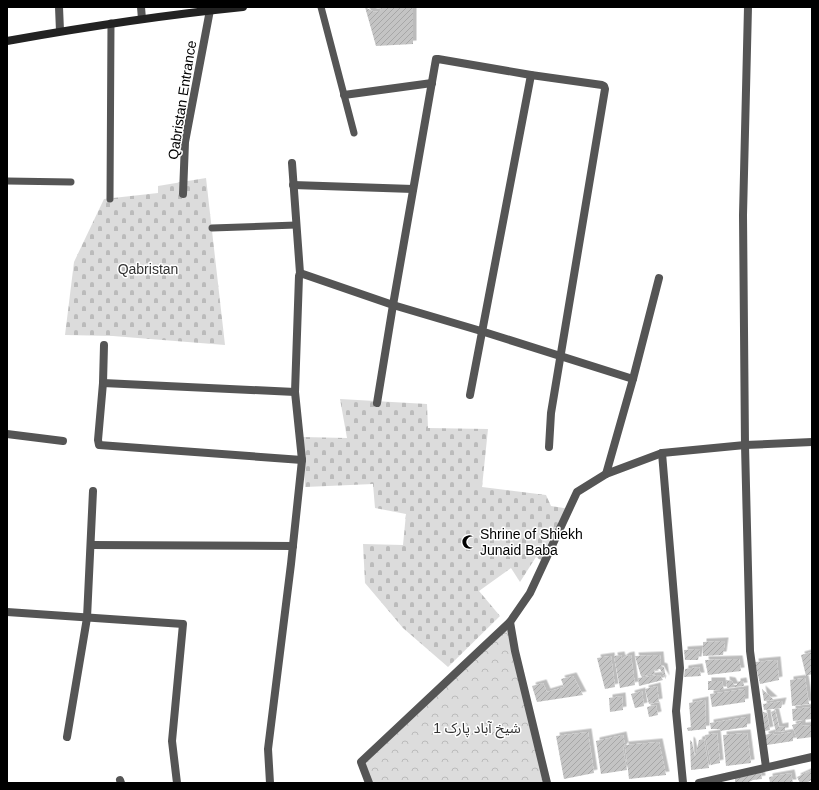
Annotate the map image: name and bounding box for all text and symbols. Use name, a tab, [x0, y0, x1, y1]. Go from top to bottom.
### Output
street label: Qabristan Entrance	[165, 39, 199, 161]
park label: Qabristan	[118, 261, 178, 277]
place label: Shrine of Shiekh Junaid Baba	[480, 526, 583, 558]
mosque icon: Shrine of Shiekh Junaid Baba	[461, 534, 477, 550]
park label: شیخ آباد پارک 1	[433, 720, 521, 739]

